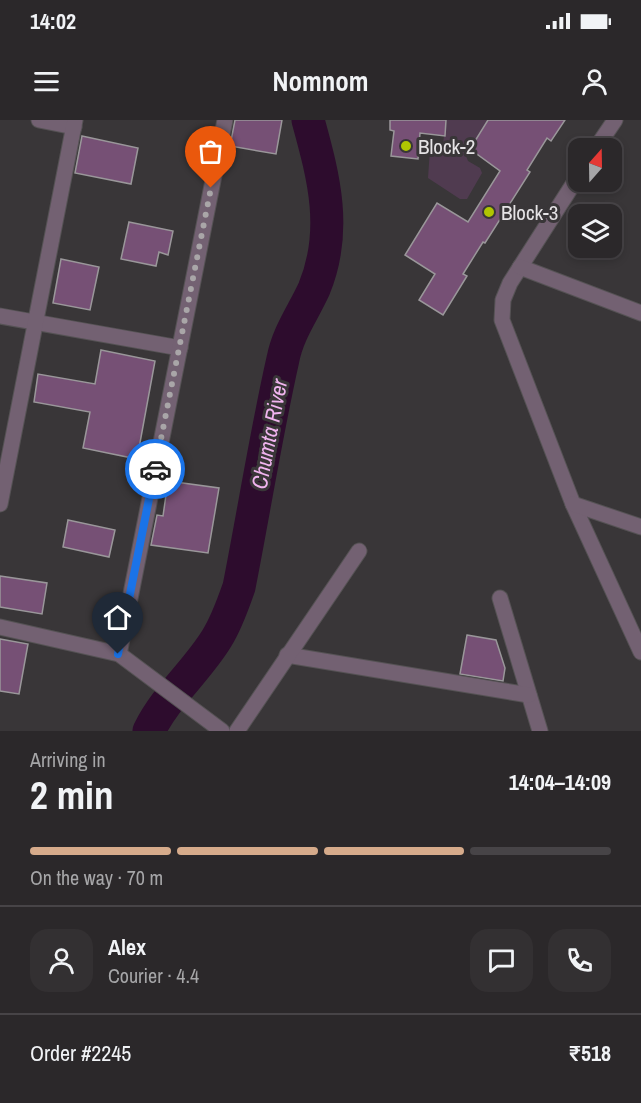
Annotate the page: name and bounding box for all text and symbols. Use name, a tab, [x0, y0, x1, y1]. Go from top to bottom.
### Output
text: 14:02	[30, 6, 76, 36]
text: Nomnom	[273, 63, 368, 99]
icon: menu	[30, 65, 63, 98]
icon: person	[578, 65, 611, 98]
pin	[185, 126, 236, 188]
place label: Block-2	[418, 132, 475, 161]
icon: bag	[194, 135, 227, 168]
north arrow	[568, 138, 622, 192]
map controls	[568, 138, 622, 258]
marker: Block-2	[399, 139, 413, 153]
place label: Block-3	[501, 198, 558, 227]
button: layers	[568, 204, 622, 258]
marker: Block-3	[482, 205, 496, 219]
water label: Chumta River	[244, 376, 295, 491]
courier	[125, 439, 185, 499]
icon: car	[139, 453, 172, 486]
pin	[92, 592, 143, 654]
icon: home	[101, 601, 134, 634]
text: Arriving in	[30, 746, 106, 773]
text: 14:04–14:09	[509, 767, 611, 797]
text: 2 min	[30, 769, 114, 821]
text: On the way · 70 m	[30, 864, 163, 891]
button: person	[30, 929, 93, 992]
button: chat	[470, 929, 533, 992]
button: phone	[548, 929, 611, 992]
text: Alex	[108, 932, 146, 962]
text: Courier · 4.4	[108, 962, 199, 989]
text: Order #2245	[30, 1038, 131, 1068]
text: ₹518	[568, 1038, 611, 1068]

